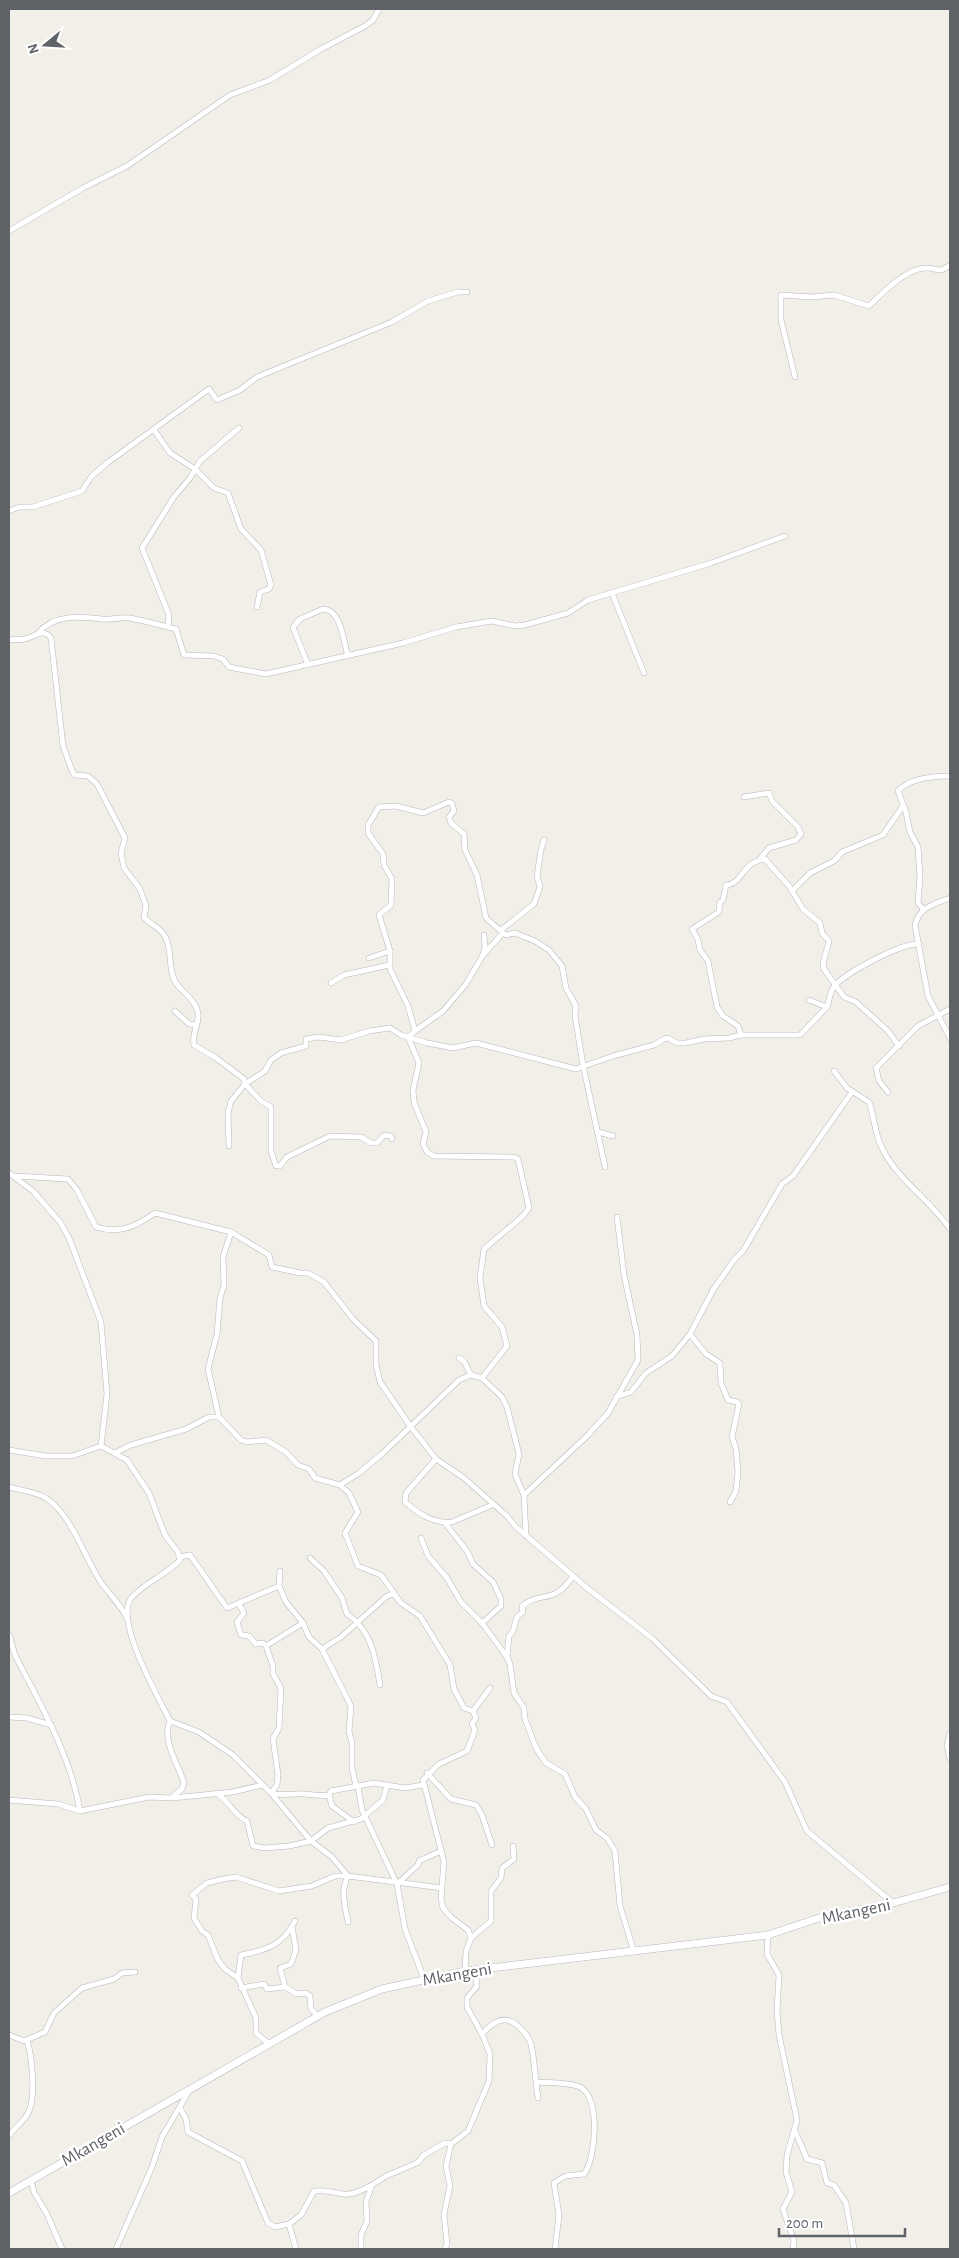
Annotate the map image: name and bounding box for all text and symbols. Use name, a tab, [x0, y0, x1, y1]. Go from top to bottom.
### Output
north arrow	[20, 20, 70, 70]
text: N	[25, 42, 42, 56]
street label: Mkangeni	[820, 1896, 892, 1928]
street label: Mkangeni	[421, 1960, 493, 1990]
street label: Mkangeni	[59, 2120, 128, 2170]
scale bar	[779, 2206, 905, 2238]
text: 200 m	[786, 2216, 823, 2231]

